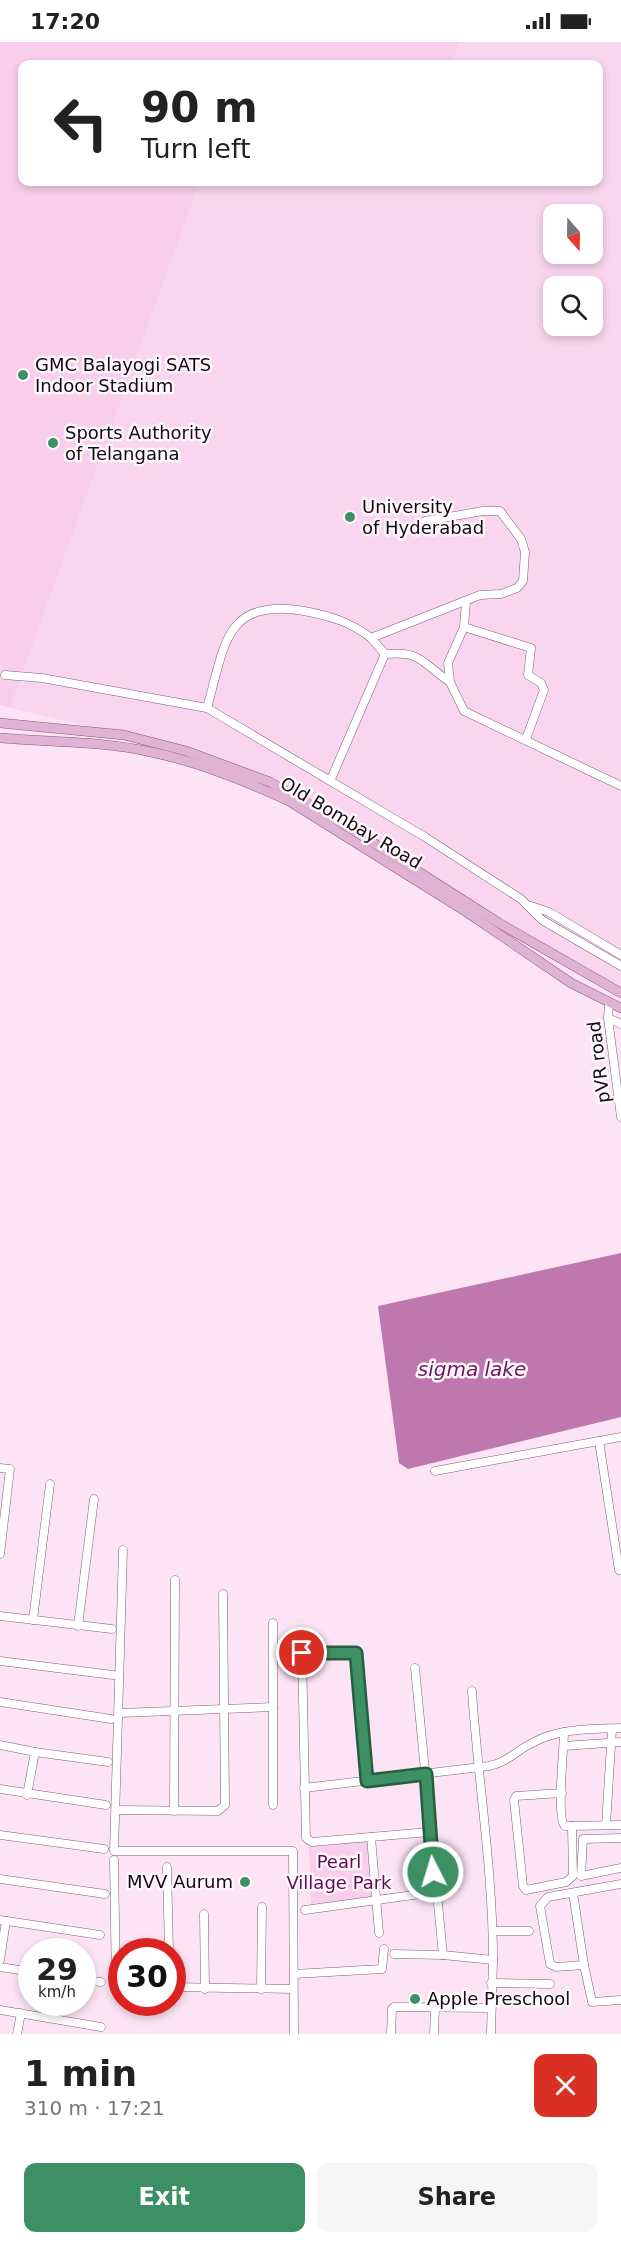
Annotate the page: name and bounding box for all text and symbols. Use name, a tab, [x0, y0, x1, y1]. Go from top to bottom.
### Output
text: 17:20	[30, 9, 100, 34]
text: 90 m	[141, 83, 258, 132]
icon: left	[42, 84, 120, 162]
text: Turn left	[141, 133, 251, 164]
north arrow	[543, 204, 603, 264]
map controls	[543, 204, 603, 336]
button: search	[543, 276, 603, 336]
place label: GMC Balayogi SATS Indoor Stadium	[35, 354, 211, 396]
marker: GMC Balayogi SATS Indoor Stadium	[16, 368, 30, 382]
place label: Sports Authority of Telangana	[65, 422, 212, 464]
marker: Sports Authority of Telangana	[46, 436, 60, 450]
place label: University of Hyderabad	[362, 496, 484, 538]
marker: University of Hyderabad	[343, 510, 357, 524]
street label: Old Bombay Road	[277, 772, 426, 873]
street label: pVR road	[583, 1020, 614, 1104]
water label: sigma lake	[418, 1357, 526, 1381]
pin	[276, 1627, 327, 1678]
icon: arrive	[285, 1636, 318, 1669]
position arrow	[401, 1840, 465, 1904]
park label: Pearl Village Park	[286, 1851, 392, 1893]
place label: MVV Aurum	[127, 1871, 233, 1892]
marker: MVV Aurum	[238, 1875, 252, 1889]
speed limit sign: 30	[108, 1938, 186, 2016]
text: 29	[36, 1952, 78, 1987]
text: km/h	[38, 1983, 76, 2001]
place label: Apple Preschool	[427, 1988, 570, 2009]
marker: Apple Preschool	[408, 1992, 422, 2006]
text: 1 min	[24, 2053, 137, 2094]
button: close	[534, 2054, 597, 2117]
text: 310 m · 17:21	[24, 2096, 165, 2120]
button: Exit	[24, 2163, 305, 2232]
button: Share	[317, 2163, 597, 2232]

